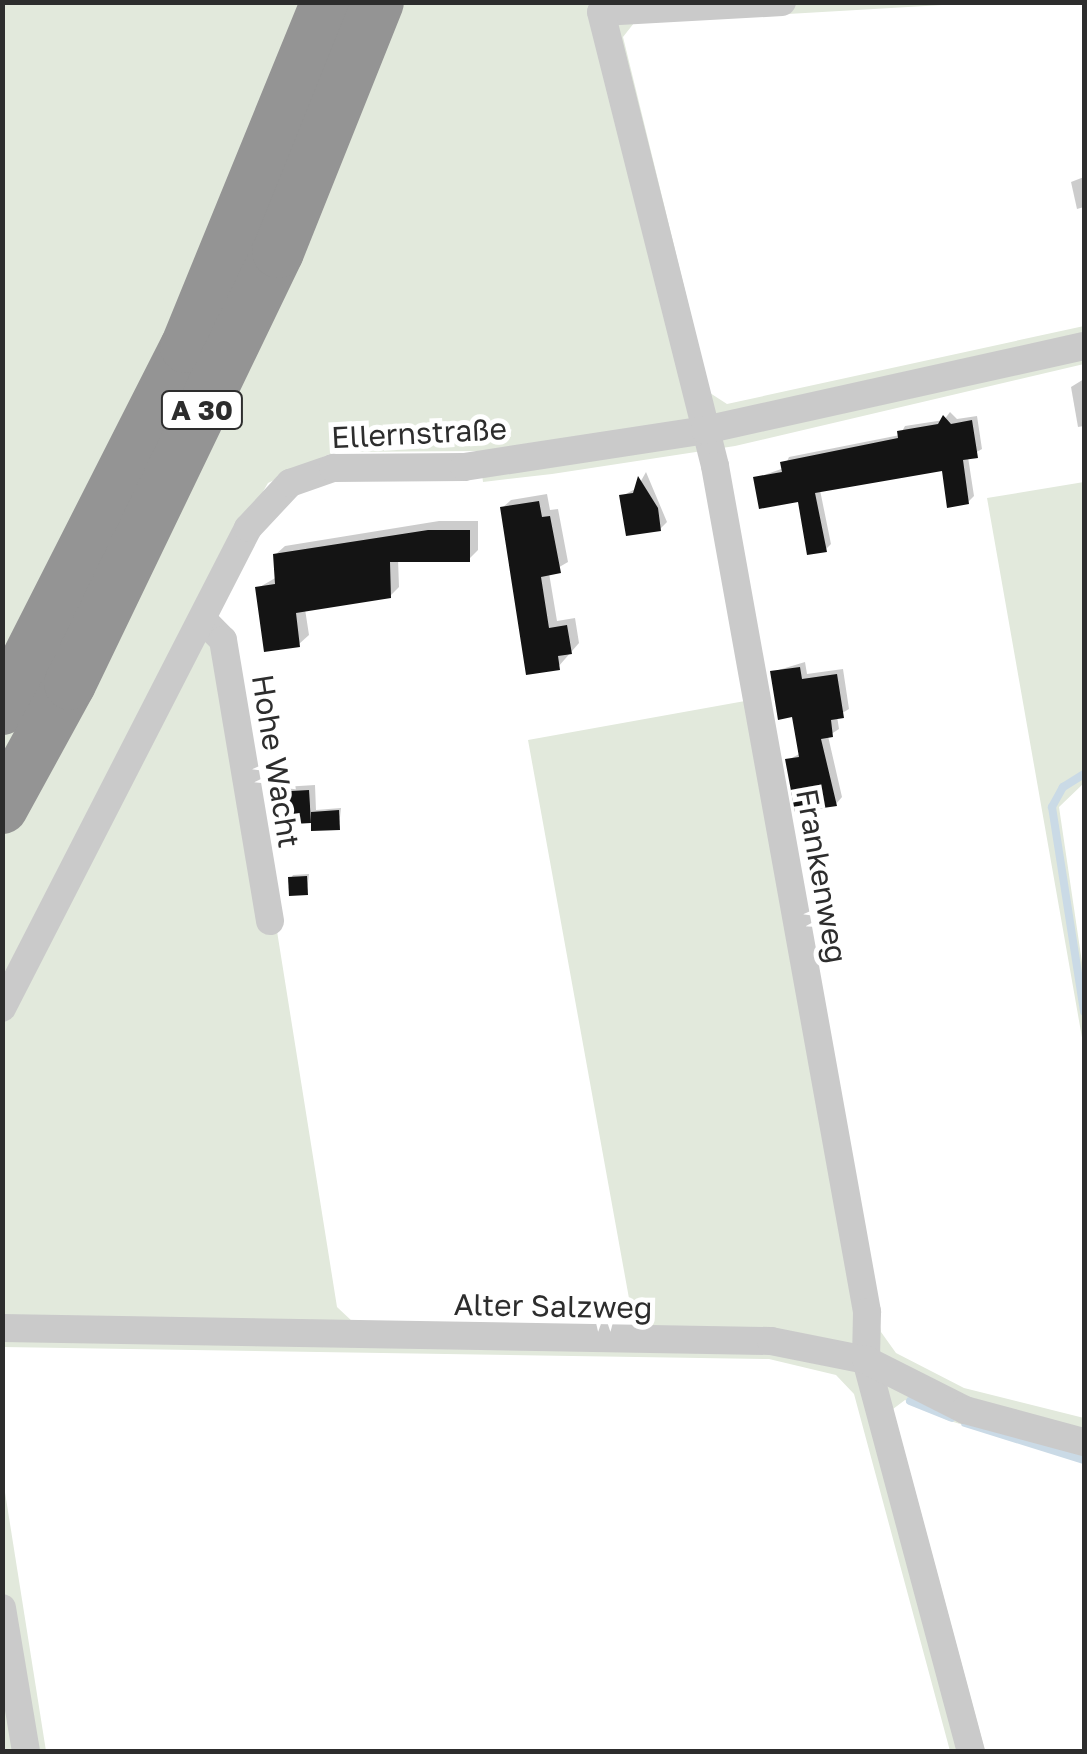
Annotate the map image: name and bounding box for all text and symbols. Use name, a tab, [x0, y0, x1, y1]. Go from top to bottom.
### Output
road number: A 30	[160, 387, 244, 433]
street label: Ellernstraße	[330, 410, 508, 456]
street label: Hohe Wacht	[245, 672, 307, 850]
street label: Frankenweg	[789, 786, 855, 966]
street label: Alter Salzweg	[453, 1286, 653, 1326]

